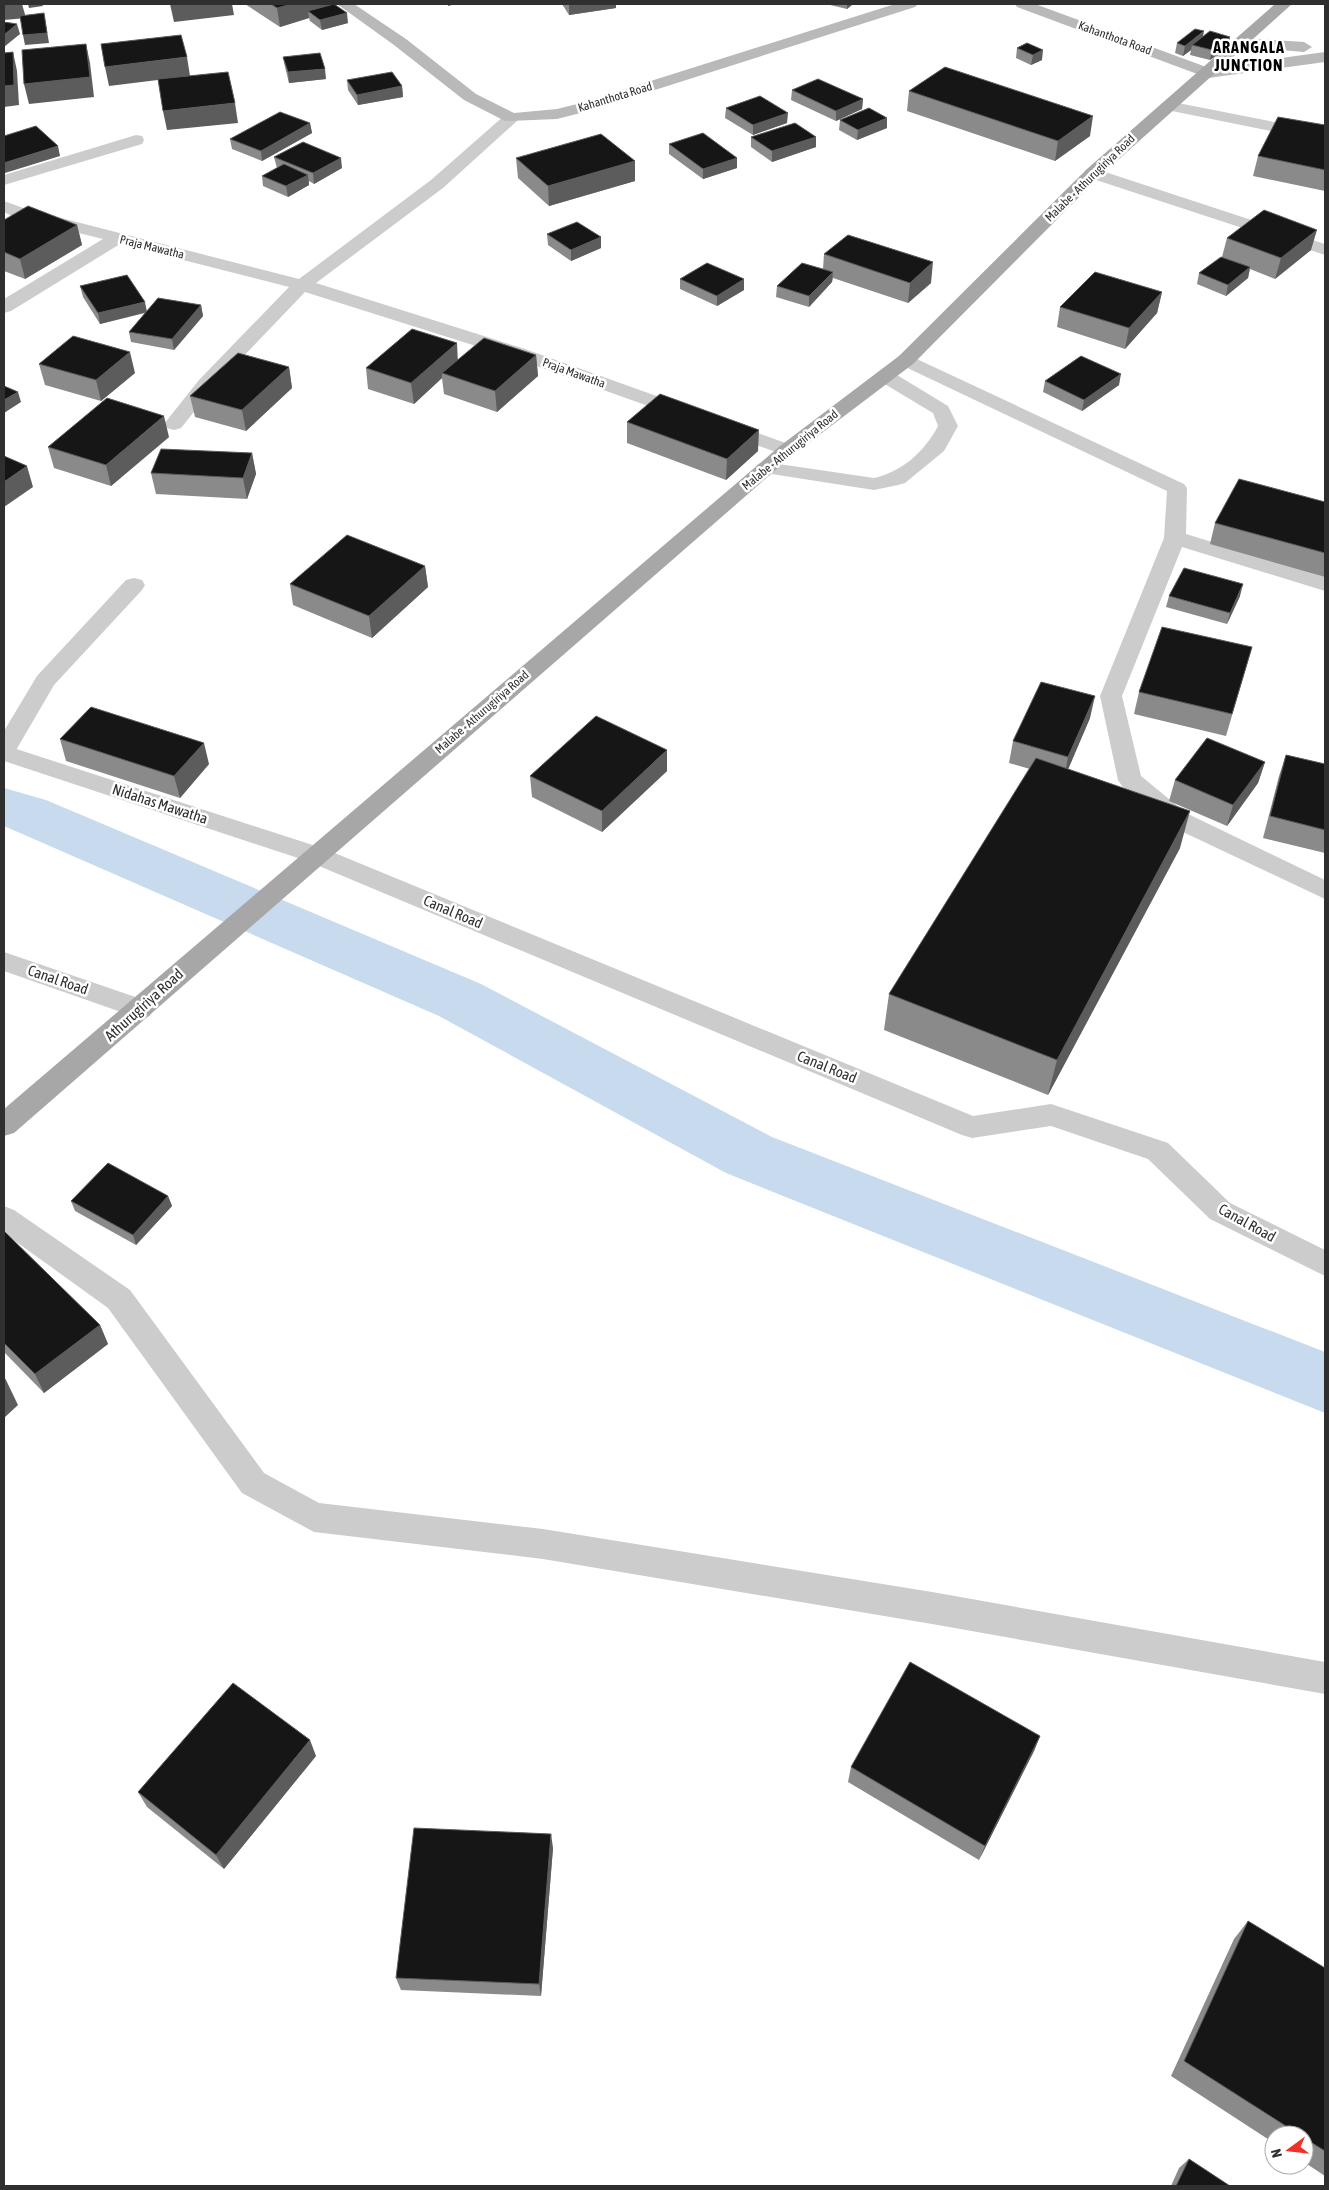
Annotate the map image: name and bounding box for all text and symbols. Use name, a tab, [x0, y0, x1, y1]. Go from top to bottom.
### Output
street label: Kahanthota Road	[1076, 18, 1154, 58]
district label: ARANGALA JUNCTION	[1212, 38, 1285, 74]
street label: Kahanthota Road	[576, 79, 654, 115]
street label: Malabe - Athurugiriya Road	[1042, 132, 1138, 224]
street label: Praja Mawatha	[118, 232, 186, 262]
street label: Praja Mawatha	[541, 355, 607, 391]
street label: Malabe - Athurugiriya Road	[739, 407, 841, 493]
street label: Malabe - Athurugiriya Road	[432, 668, 532, 756]
street label: Nidahas Mawatha	[110, 780, 210, 827]
street label: Canal Road	[421, 891, 485, 932]
street label: Canal Road	[26, 961, 91, 998]
street label: Athurugiriya Road	[101, 965, 186, 1044]
street label: Canal Road	[795, 1047, 859, 1086]
street label: Canal Road	[1216, 1200, 1279, 1245]
north arrow	[1264, 2125, 1314, 2175]
text: N	[1268, 2147, 1285, 2159]

